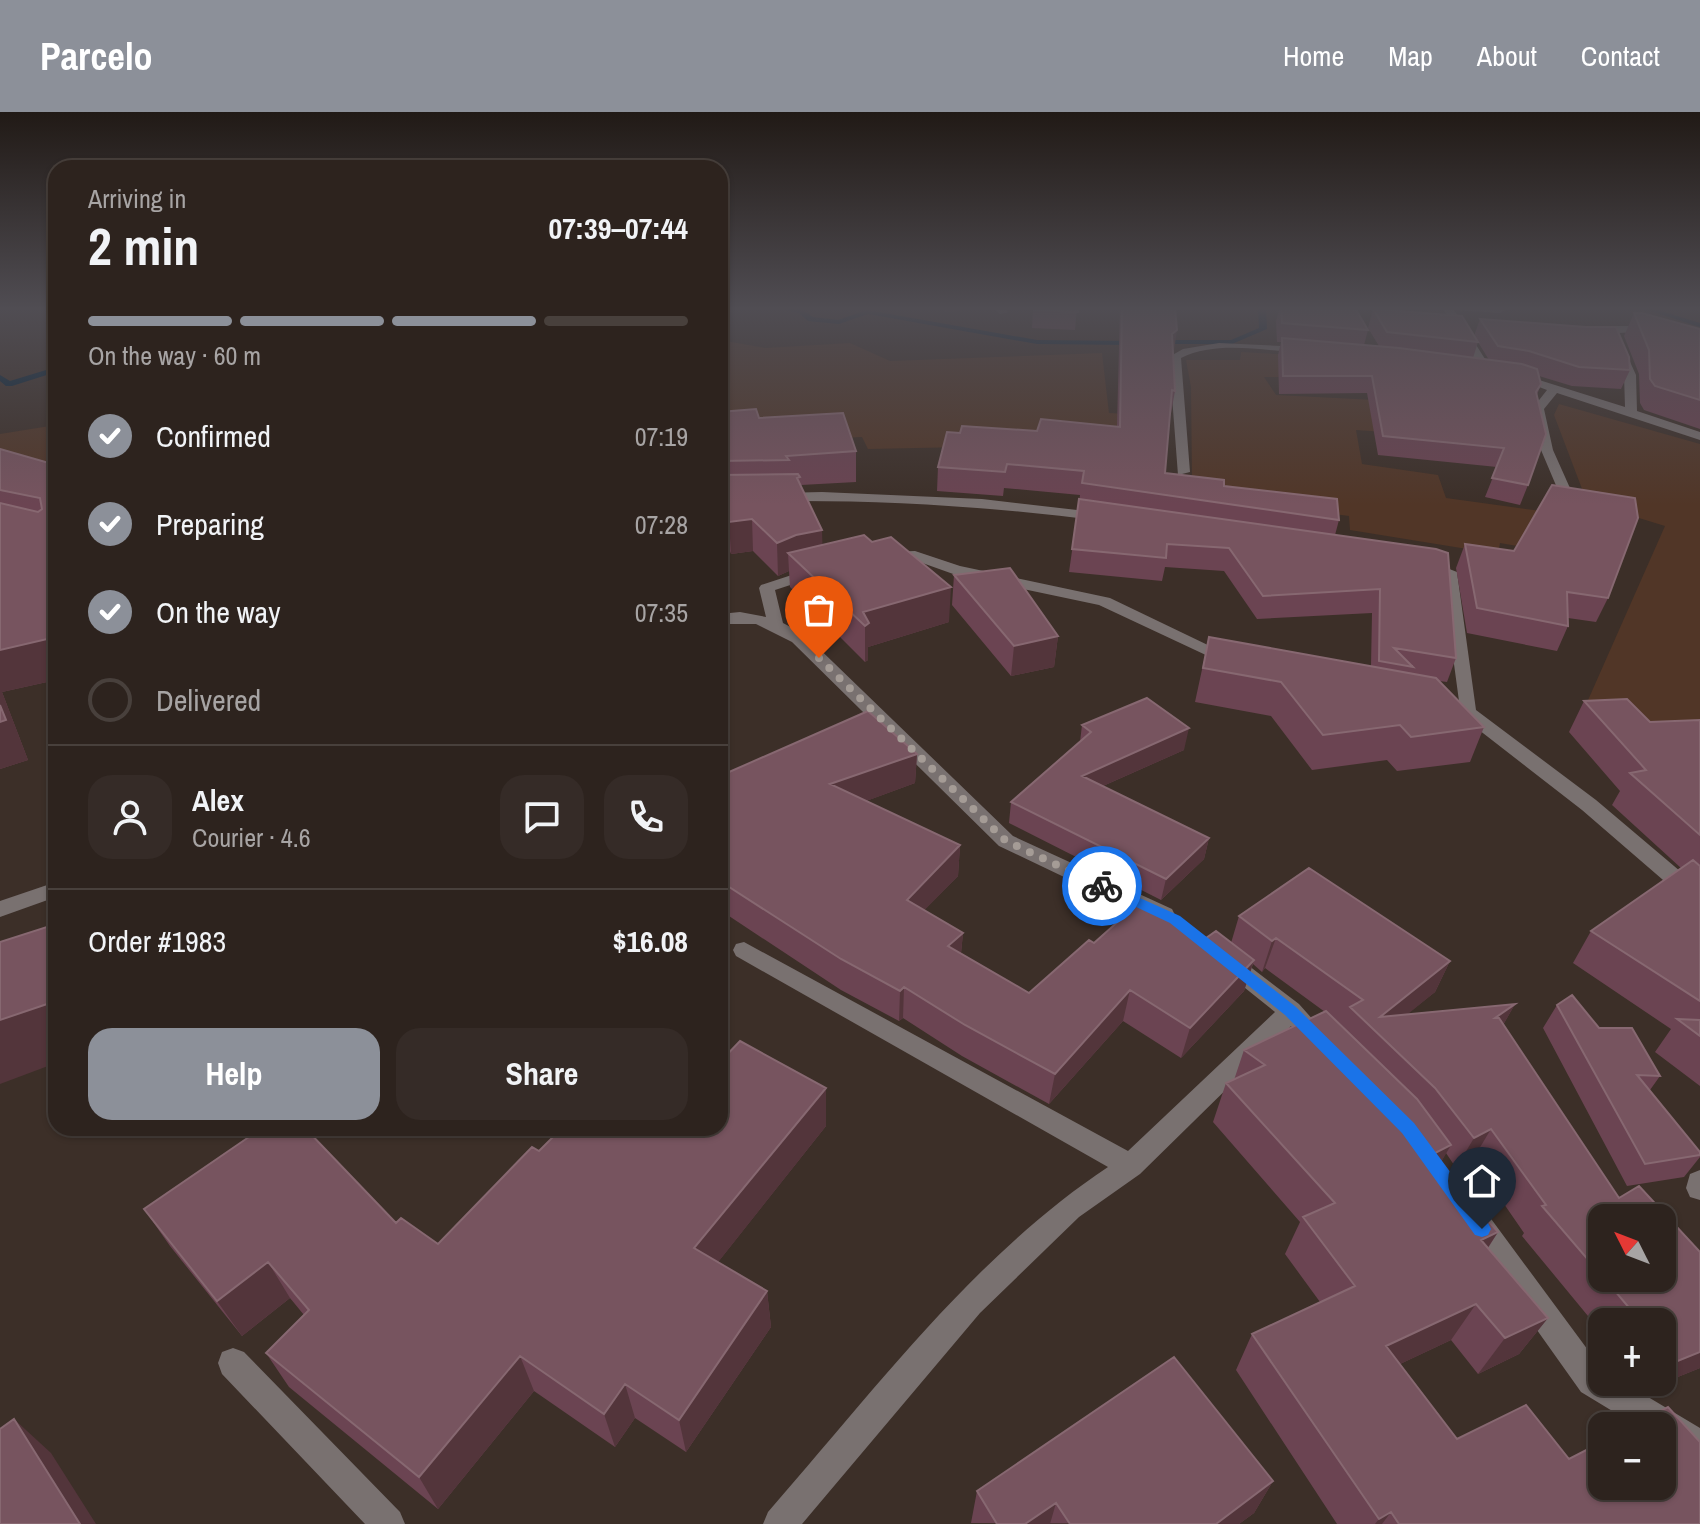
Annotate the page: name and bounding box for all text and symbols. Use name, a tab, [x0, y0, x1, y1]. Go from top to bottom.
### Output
text: Parcelo	[40, 31, 153, 82]
text: Home	[1283, 37, 1344, 75]
text: Map	[1388, 37, 1433, 75]
text: About	[1477, 37, 1537, 75]
text: Contact	[1581, 37, 1660, 75]
text: Arriving in	[88, 181, 186, 216]
text: 07:39–07:44	[549, 208, 688, 248]
text: 2 min	[88, 211, 199, 281]
text: On the way · 60 m	[88, 338, 261, 373]
icon: check	[88, 414, 132, 458]
text: Confirmed	[156, 416, 271, 456]
text: 07:19	[635, 419, 688, 454]
icon: check	[88, 502, 132, 546]
text: Preparing	[156, 504, 264, 544]
text: 07:28	[635, 507, 688, 542]
pin	[785, 576, 853, 658]
icon: bag	[797, 588, 841, 632]
icon: check	[88, 590, 132, 634]
text: On the way	[156, 592, 280, 632]
text: 07:35	[635, 595, 688, 630]
text: Delivered	[156, 680, 261, 720]
button: person	[88, 775, 172, 859]
button: chat	[500, 775, 584, 859]
button: phone	[604, 775, 688, 859]
text: Alex	[192, 780, 244, 820]
text: Courier · 4.6	[192, 820, 311, 855]
courier	[1062, 846, 1142, 926]
icon: bike	[1080, 864, 1124, 908]
text: Order #1983	[88, 921, 226, 961]
text: $16.08	[613, 921, 688, 961]
button: Help	[88, 1028, 380, 1120]
button: Share	[396, 1028, 688, 1120]
pin	[1448, 1147, 1516, 1229]
icon: home	[1460, 1159, 1504, 1203]
north arrow	[1588, 1204, 1676, 1292]
map controls	[1588, 1204, 1676, 1500]
button: +	[1588, 1308, 1676, 1396]
button: −	[1588, 1412, 1676, 1500]

